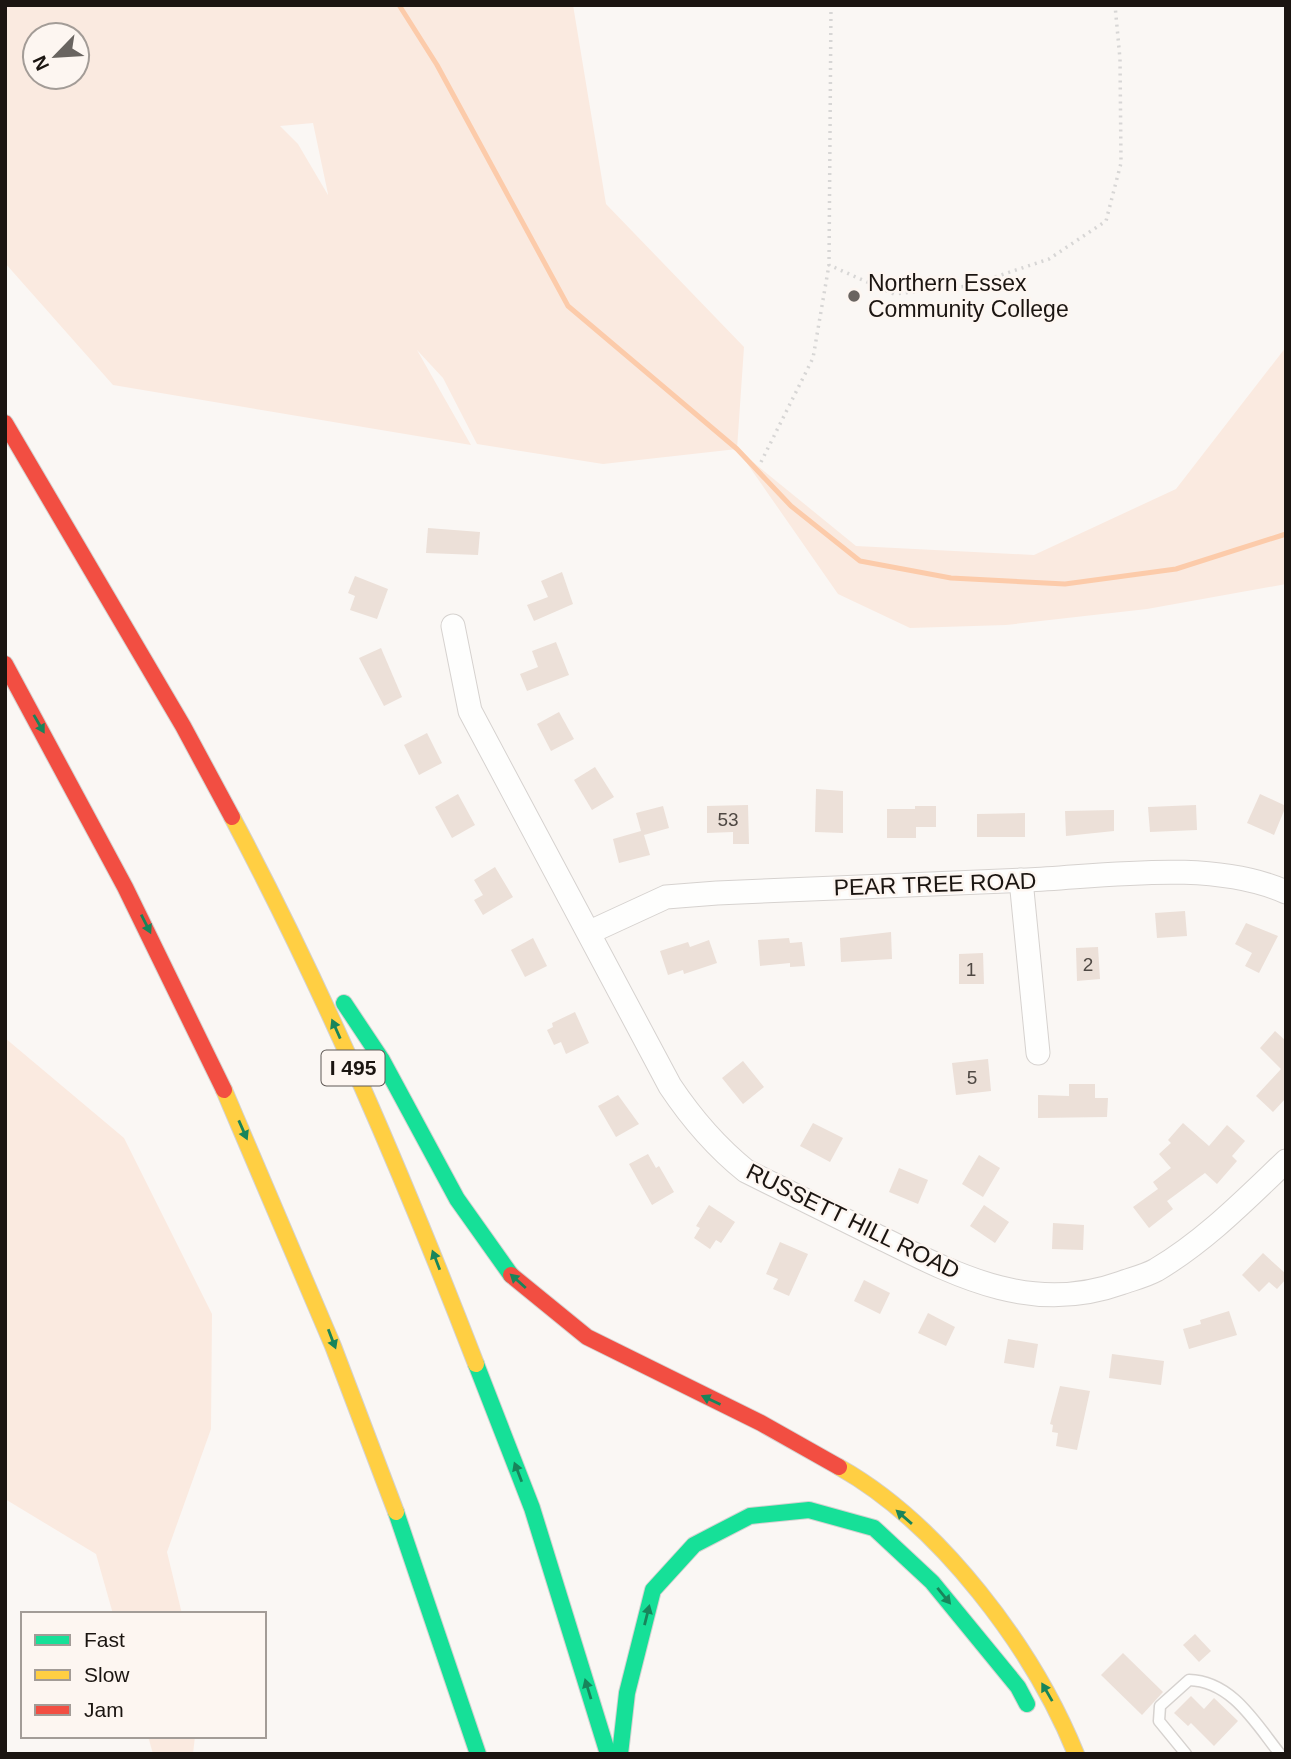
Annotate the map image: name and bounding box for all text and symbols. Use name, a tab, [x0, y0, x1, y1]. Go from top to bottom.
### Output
north arrow	[21, 21, 91, 91]
text: N	[29, 52, 53, 74]
place label: Northern Essex Community College	[868, 270, 1069, 322]
marker: Northern Essex Community College	[846, 288, 862, 304]
one-way arrow	[33, 714, 45, 733]
house number: 53	[717, 809, 739, 830]
street label: PEAR TREE ROAD	[833, 867, 1037, 901]
one-way arrow	[140, 915, 152, 934]
house number: 2	[1083, 954, 1093, 975]
house number: 1	[966, 959, 976, 980]
one-way arrow	[330, 1019, 342, 1039]
road number: I 495	[322, 1050, 384, 1086]
house number: 5	[967, 1067, 977, 1088]
one-way arrow	[237, 1120, 249, 1140]
street label: RUSSETT HILL ROAD	[742, 1158, 964, 1284]
one-way arrow	[431, 1249, 442, 1270]
one-way arrow	[509, 1273, 527, 1289]
one-way arrow	[327, 1329, 338, 1350]
one-way arrow	[701, 1394, 721, 1405]
one-way arrow	[512, 1462, 523, 1483]
one-way arrow	[896, 1510, 913, 1525]
one-way arrow	[937, 1587, 952, 1605]
one-way arrow	[642, 1604, 653, 1626]
legend	[21, 1612, 266, 1738]
text: Fast	[84, 1628, 125, 1651]
text: Slow	[84, 1663, 130, 1686]
one-way arrow	[582, 1678, 592, 1699]
one-way arrow	[1040, 1683, 1053, 1702]
text: Jam	[84, 1698, 124, 1721]

